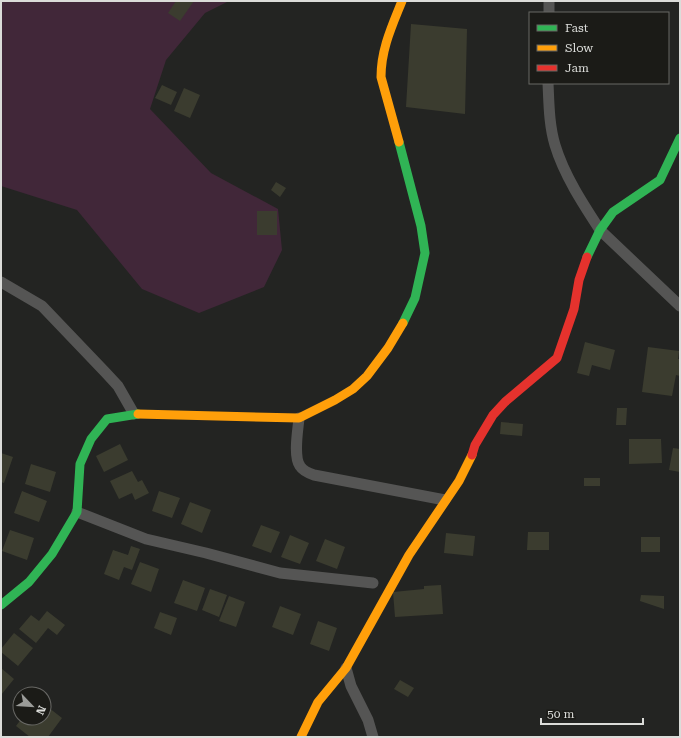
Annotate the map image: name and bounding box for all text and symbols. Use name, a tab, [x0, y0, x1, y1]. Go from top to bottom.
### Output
legend	[529, 12, 669, 84]
text: Fast	[565, 21, 589, 35]
text: Slow	[565, 41, 593, 55]
text: Jam	[565, 61, 589, 75]
north arrow	[12, 686, 52, 726]
scale bar	[541, 700, 643, 726]
text: N	[33, 703, 48, 717]
text: 50 m	[547, 707, 574, 721]

